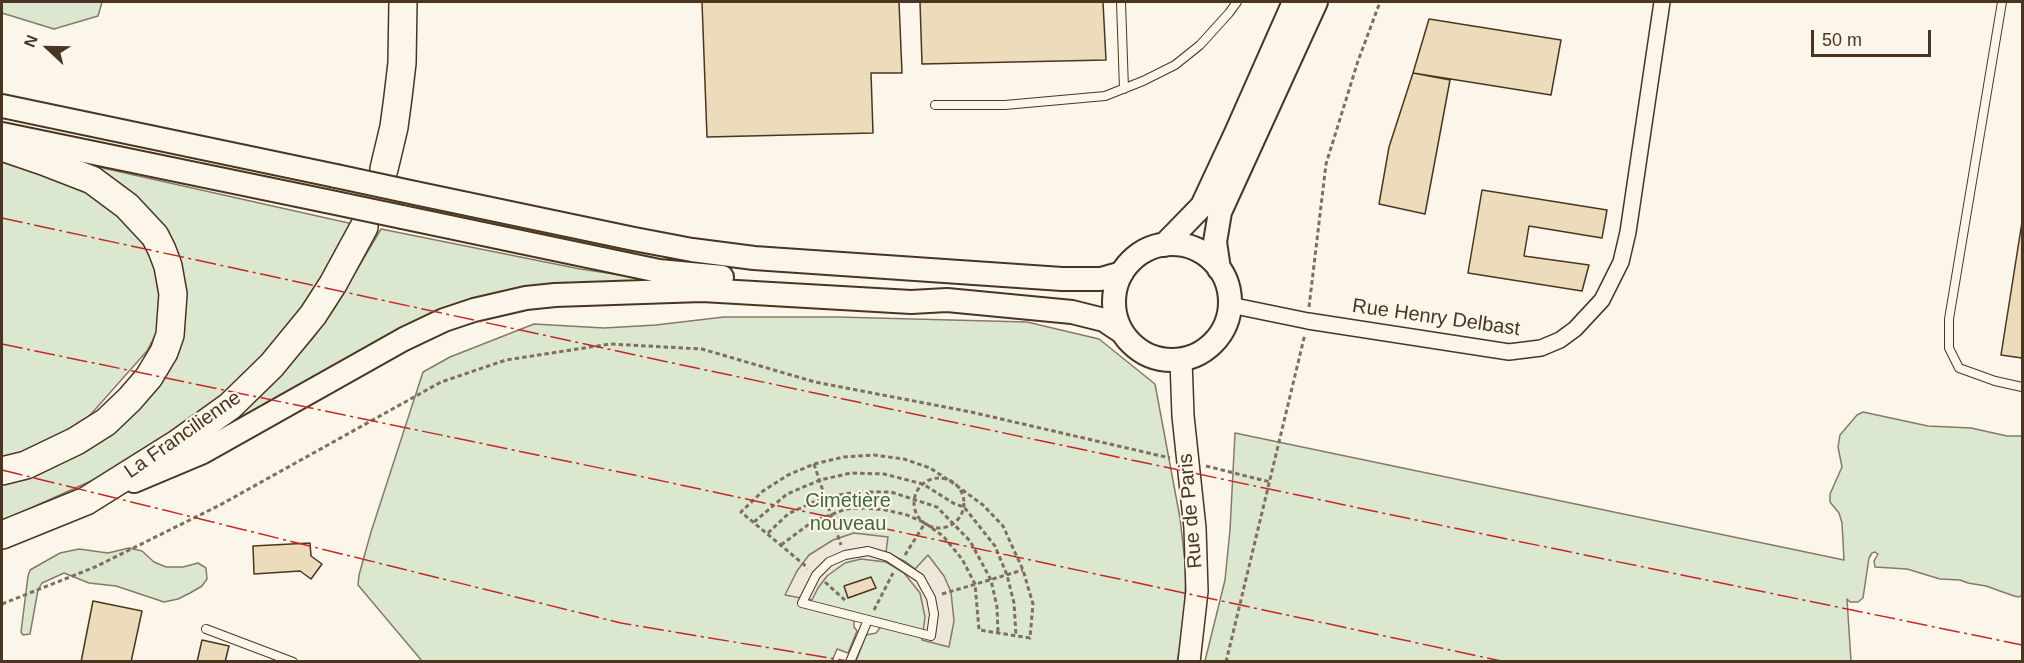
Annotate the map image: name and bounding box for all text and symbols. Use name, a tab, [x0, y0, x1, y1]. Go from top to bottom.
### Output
north arrow	[18, 18, 78, 78]
scale bar	[1814, 18, 1934, 56]
text: 50 m	[1822, 30, 1862, 50]
text: N	[21, 33, 41, 50]
street label: Rue Henry Delbast	[1351, 294, 1521, 342]
street label: La Francilienne	[120, 386, 246, 484]
street label: Rue de Paris	[1174, 452, 1208, 570]
park label: Cimetière nouveau	[805, 489, 891, 536]

